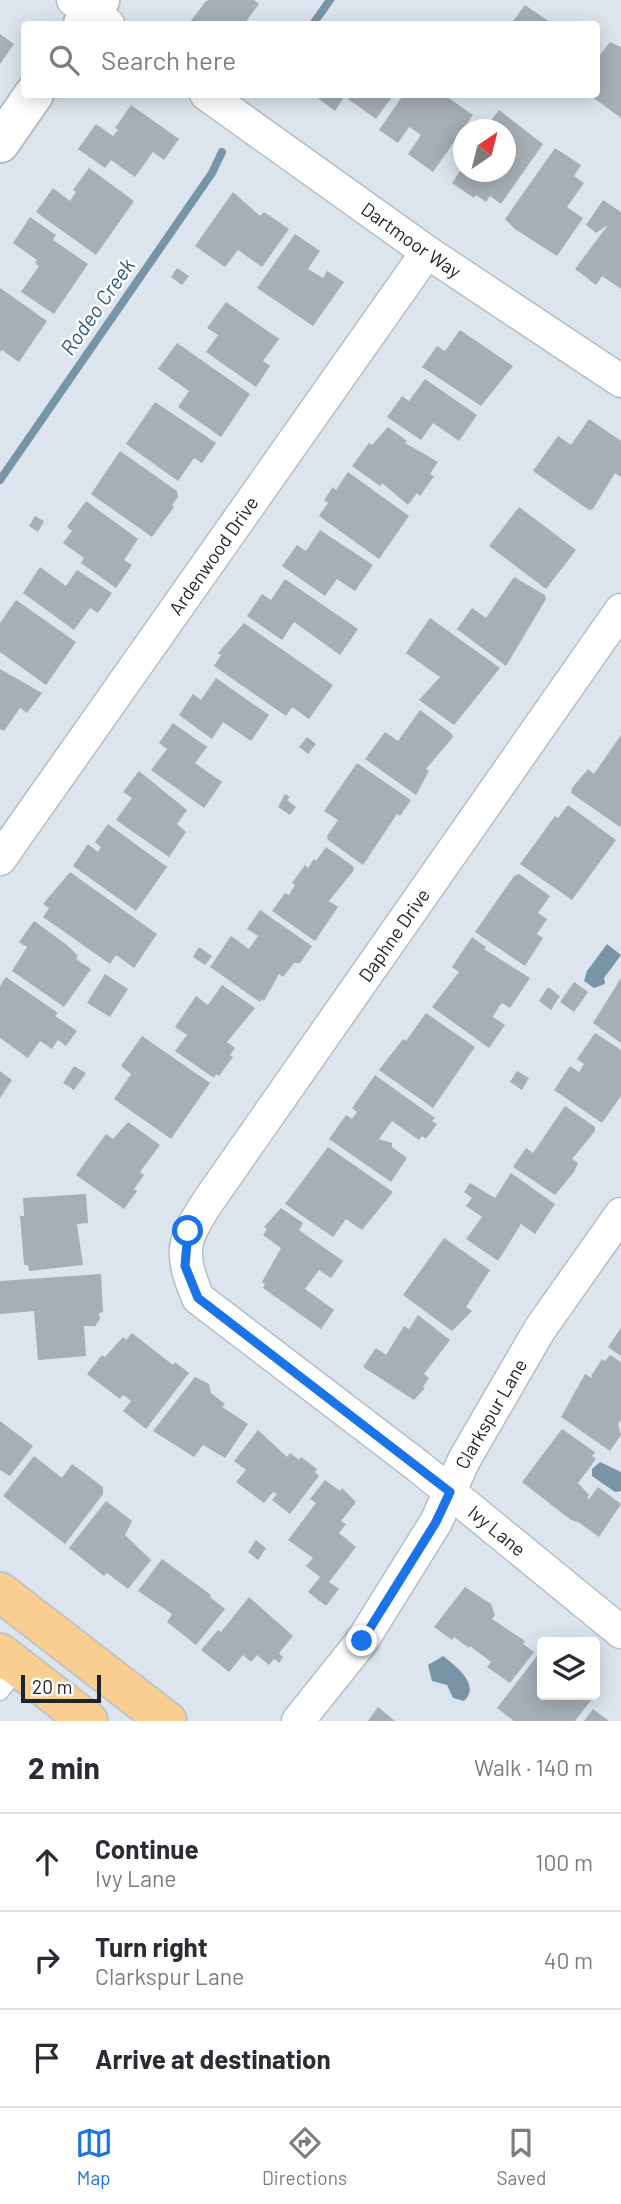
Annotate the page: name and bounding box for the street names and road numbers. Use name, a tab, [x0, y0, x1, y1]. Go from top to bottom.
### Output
street label: Dartmoor Way	[357, 197, 466, 283]
street label: Ardenwood Drive	[163, 492, 263, 619]
street label: Daphne Drive	[353, 884, 434, 986]
street label: Clarkspur Lane	[450, 1354, 531, 1472]
street label: Ivy Lane	[464, 1500, 531, 1560]

